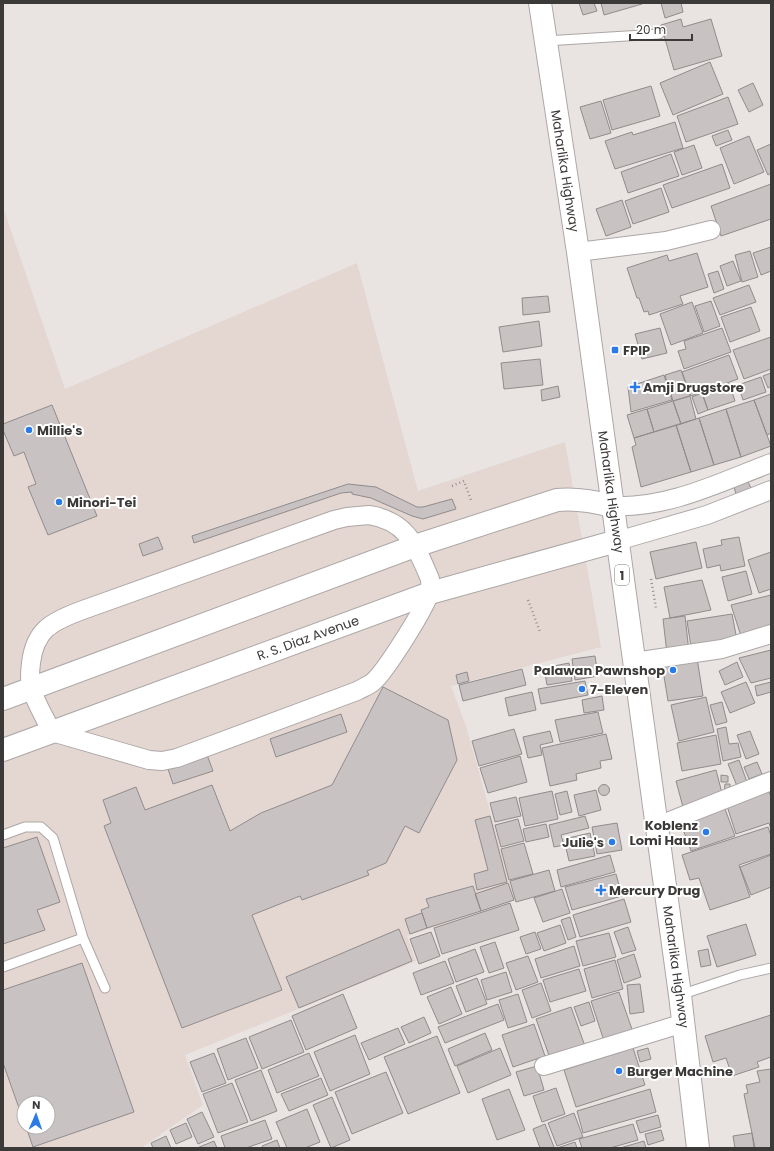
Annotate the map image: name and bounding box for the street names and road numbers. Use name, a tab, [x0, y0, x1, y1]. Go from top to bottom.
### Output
street label: Maharlika Highway	[546, 109, 584, 234]
street label: Maharlika Highway	[593, 430, 629, 555]
road number: 1	[615, 565, 629, 585]
street label: R. S. Diaz Avenue	[254, 611, 362, 665]
street label: Maharlika Highway	[658, 905, 694, 1030]

